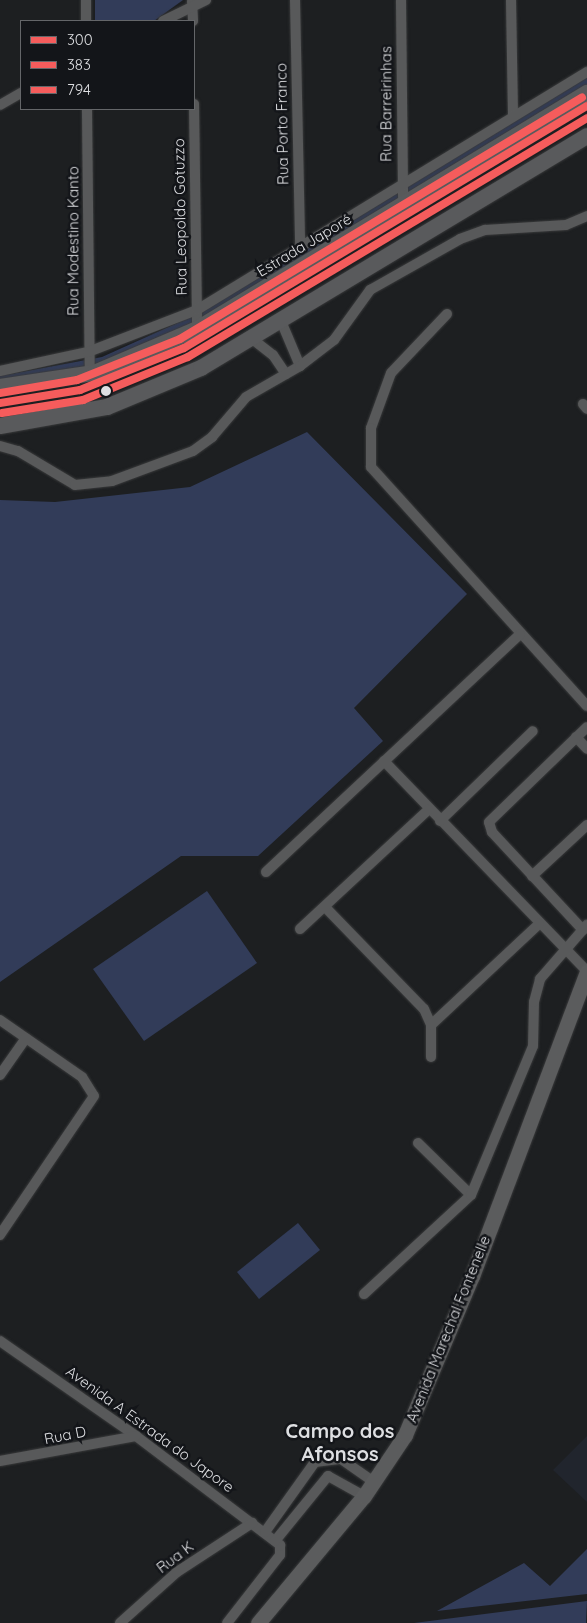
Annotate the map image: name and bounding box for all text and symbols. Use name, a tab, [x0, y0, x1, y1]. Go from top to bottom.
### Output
legend	[20, 20, 195, 110]
text: 300	[67, 30, 93, 49]
street label: Rua Barreirinhas	[377, 46, 395, 162]
text: 383	[67, 55, 91, 74]
street label: Rua Porto Franco	[272, 63, 292, 185]
text: 794	[67, 80, 91, 99]
street label: Rua Leopoldo Gotuzzo	[170, 138, 190, 296]
street label: Rua Modestino Kanto	[64, 166, 82, 316]
street label: Estrada Japoré	[253, 210, 355, 280]
unlabelled marker	[101, 386, 111, 396]
street label: Avenida Marechal Fontenelle	[402, 1233, 494, 1425]
street label: Avenida A Estrada do Japore	[63, 1362, 237, 1496]
district label: Campo dos Afonsos	[286, 1418, 394, 1465]
street label: Rua D	[42, 1422, 88, 1448]
street label: Rua K	[153, 1537, 197, 1577]

